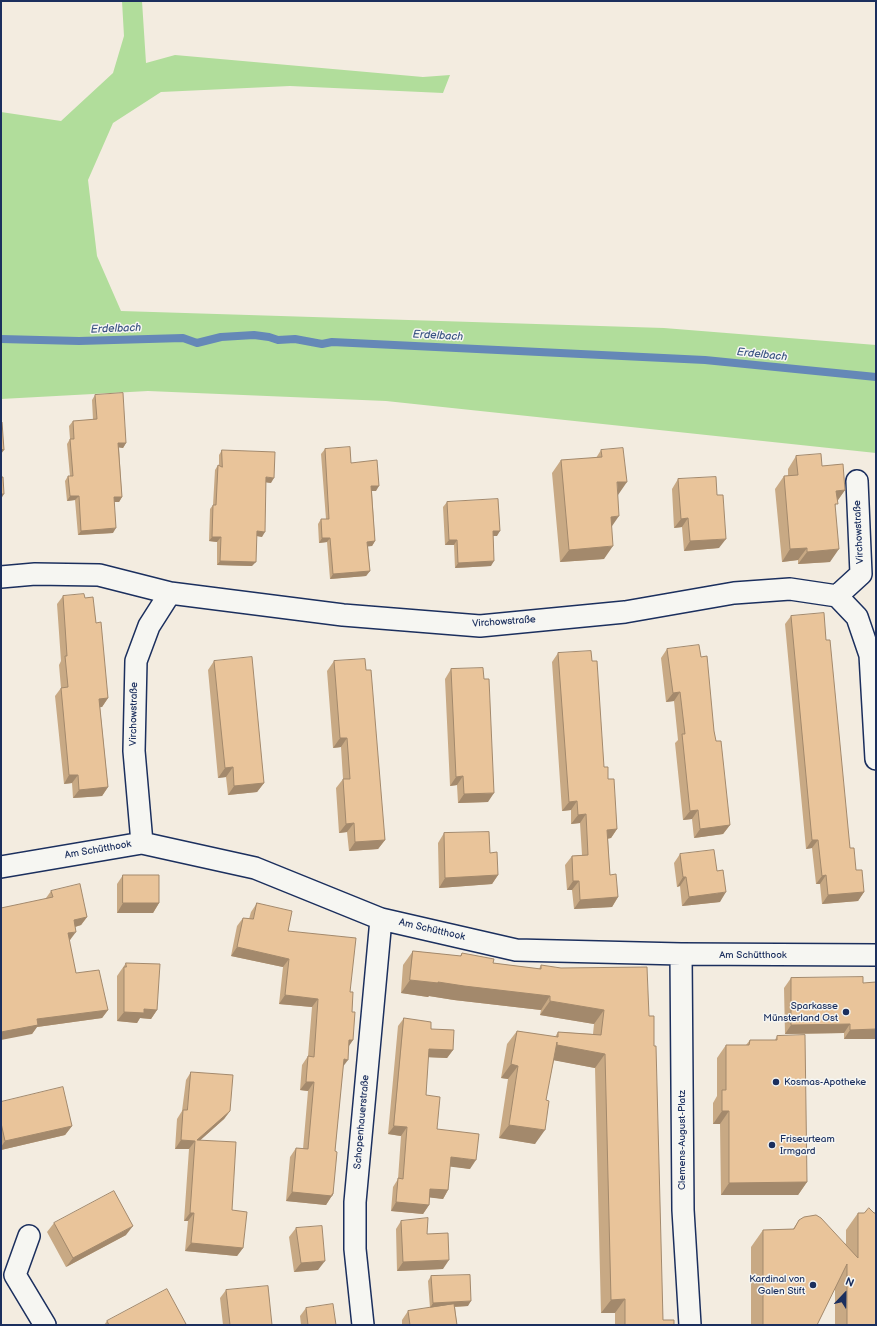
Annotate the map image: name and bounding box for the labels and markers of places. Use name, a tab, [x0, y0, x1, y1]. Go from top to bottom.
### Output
place label: Sparkasse Münsterland Ost	[763, 1000, 838, 1024]
marker: Sparkasse Münsterland Ost	[841, 1007, 851, 1017]
place label: Kosmas-Apotheke	[784, 1076, 866, 1088]
marker: Kosmas-Apotheke	[771, 1077, 781, 1087]
place label: Friseurteam Irmgard	[780, 1133, 835, 1156]
marker: Friseurteam Irmgard	[767, 1140, 777, 1150]
place label: Kardinal von Galen Stift	[749, 1273, 805, 1296]
marker: Kardinal von Galen Stift	[808, 1280, 818, 1290]

